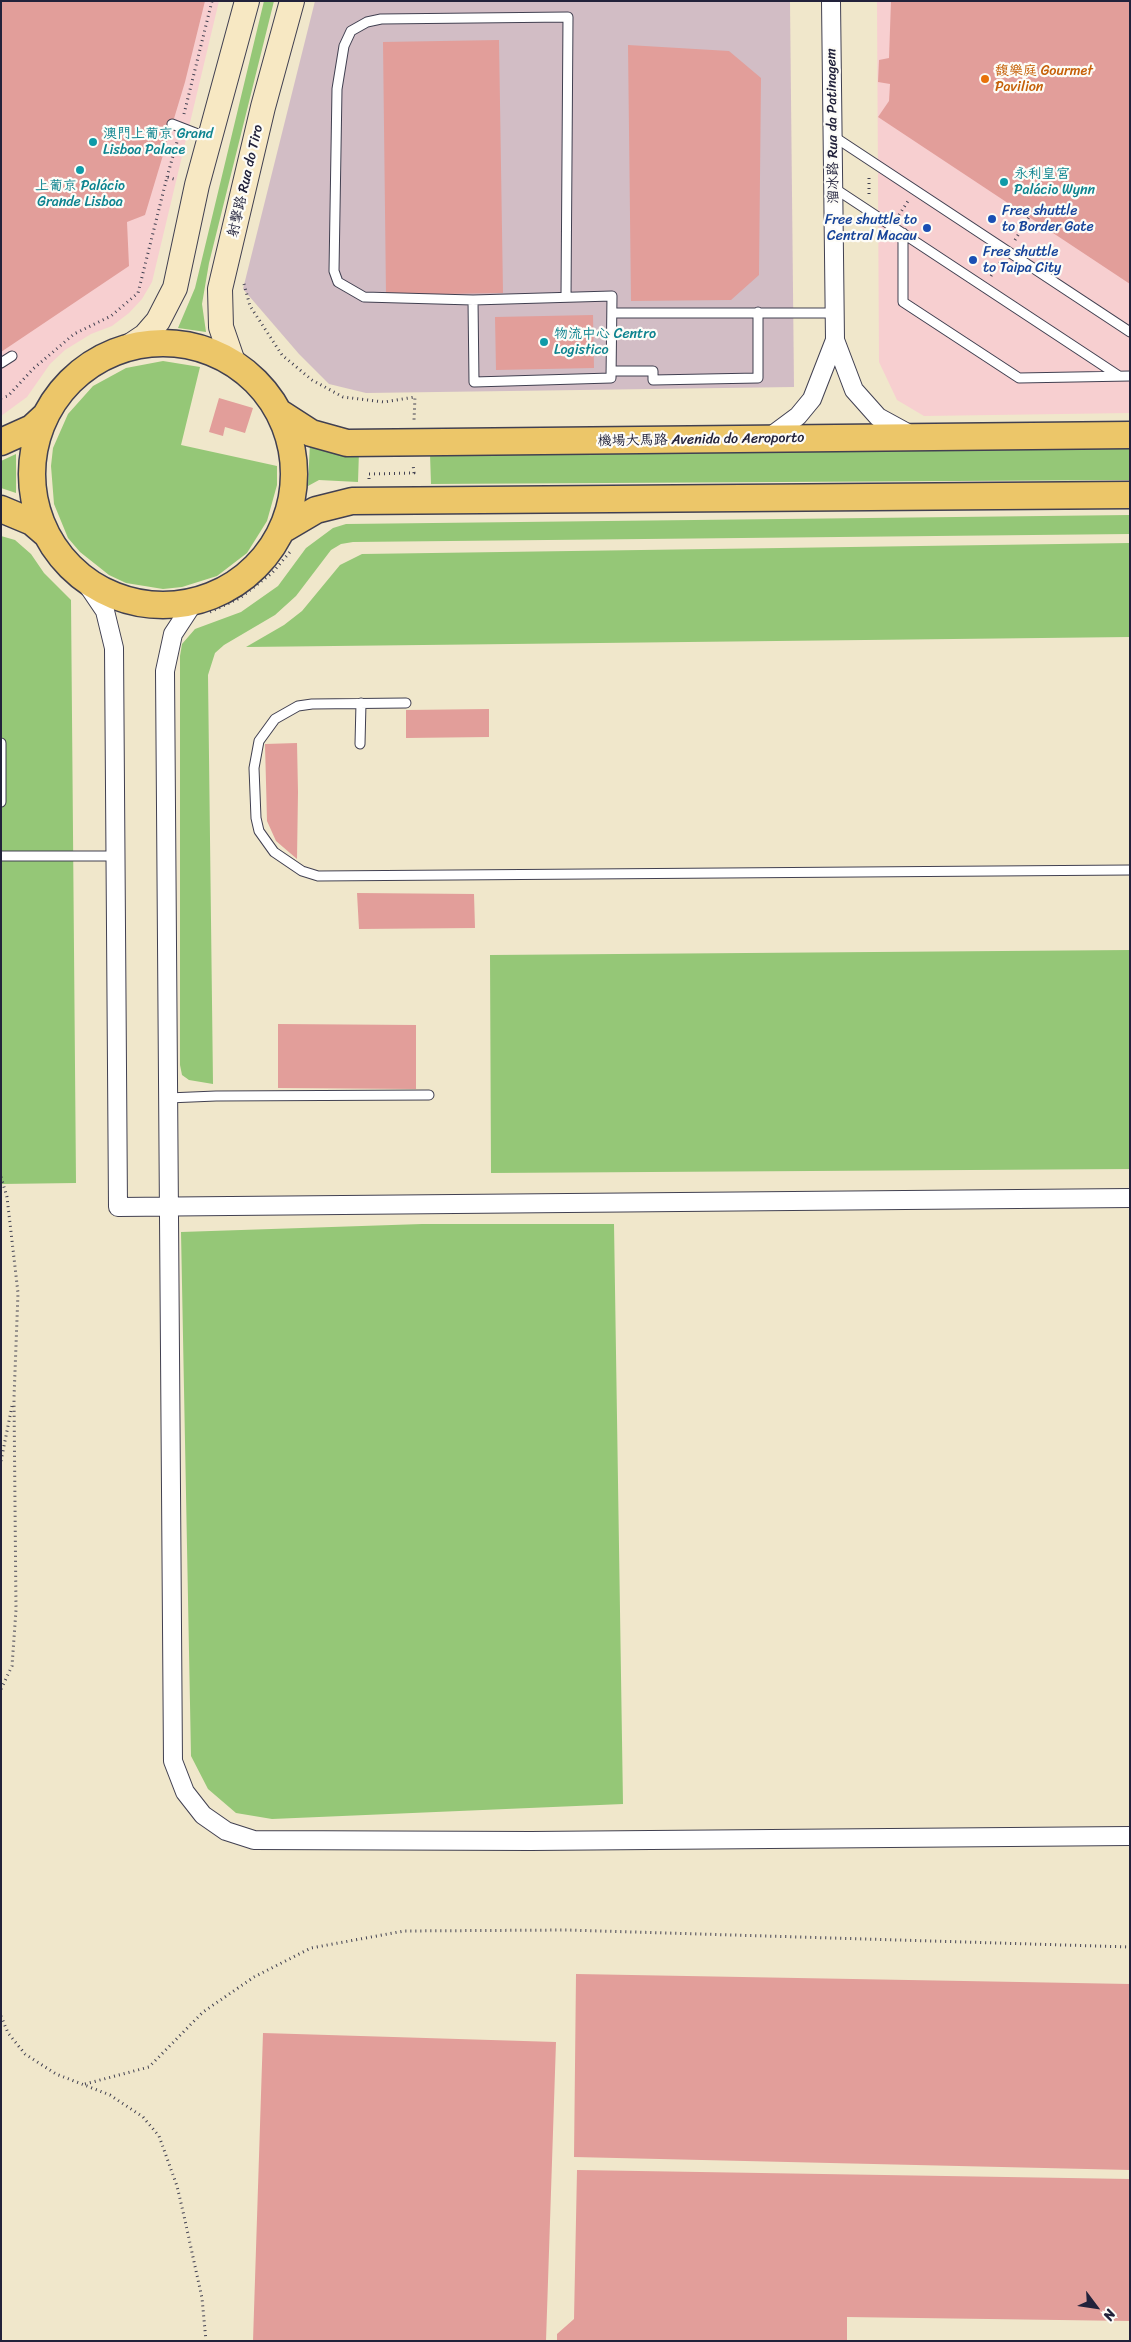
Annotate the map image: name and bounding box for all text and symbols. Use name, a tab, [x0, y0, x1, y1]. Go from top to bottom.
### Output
street label: 溜冰路 Rua da Patinagem	[823, 48, 843, 204]
place label: 馥樂庭 Gourmet Pavilion	[995, 63, 1093, 95]
marker: 馥樂庭 Gourmet Pavilion	[979, 73, 991, 85]
street label: 射擊路 Rua do Tiro	[225, 123, 267, 239]
place label: 澳門上葡京 Grand Lisboa Palace	[103, 126, 213, 158]
marker: 澳門上葡京 Grand Lisboa Palace	[87, 136, 99, 148]
marker: 上葡京 Palácio Grande Lisboa	[74, 164, 86, 176]
place label: 永利皇宮 Palácio Wynn	[1014, 166, 1095, 198]
marker: 永利皇宮 Palácio Wynn	[998, 176, 1010, 188]
place label: 上葡京 Palácio Grande Lisboa	[35, 178, 125, 210]
place label: Free shuttle to Border Gate	[1002, 203, 1094, 236]
place label: Free shuttle to Central Macau	[825, 212, 917, 244]
marker: Free shuttle to Border Gate	[986, 213, 998, 225]
marker: Free shuttle to Central Macau	[921, 222, 933, 234]
place label: Free shuttle to Taipa City	[983, 244, 1061, 276]
marker: Free shuttle to Taipa City	[967, 254, 979, 266]
place label: 物流中心 Centro Logistico	[554, 326, 656, 358]
marker: 物流中心 Centro Logistico	[538, 336, 550, 348]
street label: 機場大馬路 Avenida do Aeroporto	[598, 430, 804, 450]
north arrow	[1071, 2282, 1121, 2332]
text: N	[1096, 2304, 1123, 2326]

